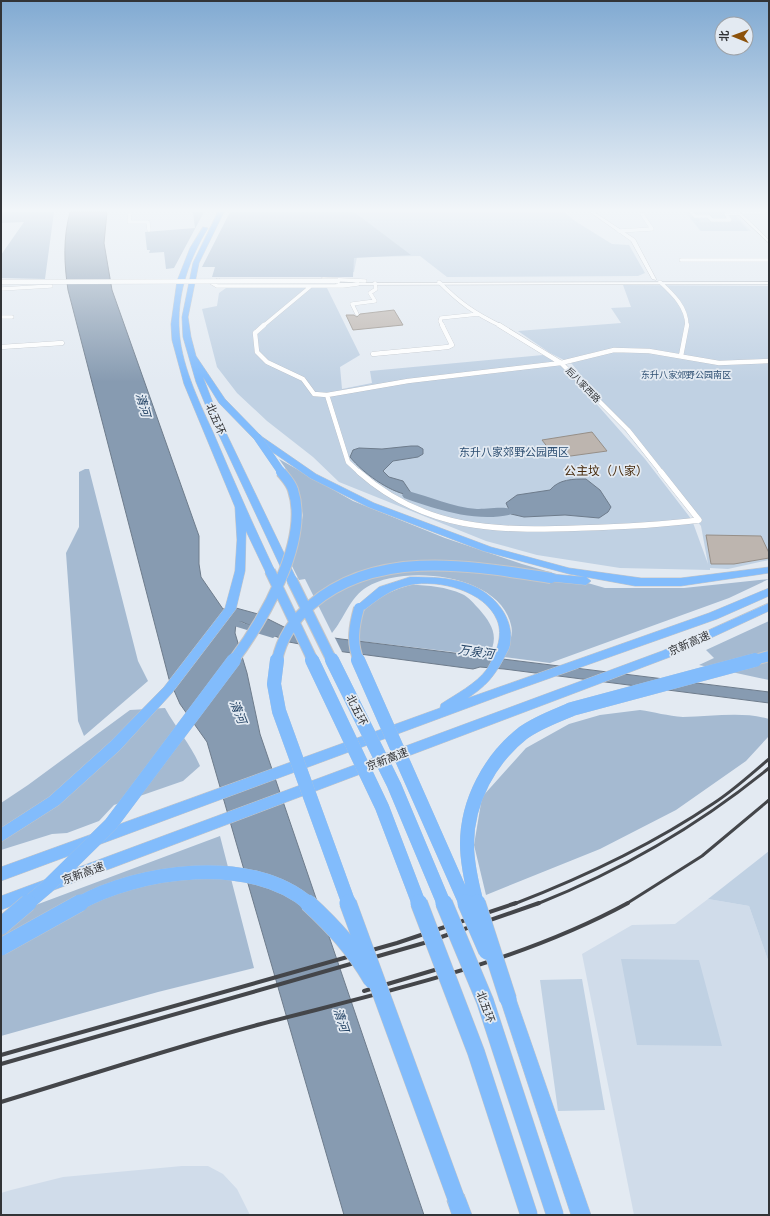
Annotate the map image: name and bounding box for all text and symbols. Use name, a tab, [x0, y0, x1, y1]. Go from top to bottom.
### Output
north arrow	[714, 16, 754, 56]
text: 北	[717, 30, 732, 41]
street label: 后八家西路	[563, 365, 603, 405]
park label: 东升八家郊野公园南区	[641, 369, 731, 381]
water label: 清河	[132, 391, 154, 421]
street label: 北五环	[202, 401, 229, 437]
park label: 东升八家郊野公园西区	[459, 445, 569, 460]
district label: 公主坟（八家）	[564, 463, 648, 479]
street label: 京新高速	[666, 628, 712, 659]
water label: 万泉河	[457, 642, 497, 663]
street label: 北五环	[342, 692, 371, 728]
water label: 清河	[226, 698, 251, 728]
street label: 京新高速	[364, 745, 410, 774]
street label: 京新高速	[60, 859, 106, 888]
street label: 北五环	[473, 989, 498, 1025]
water label: 清河	[330, 1006, 353, 1036]

